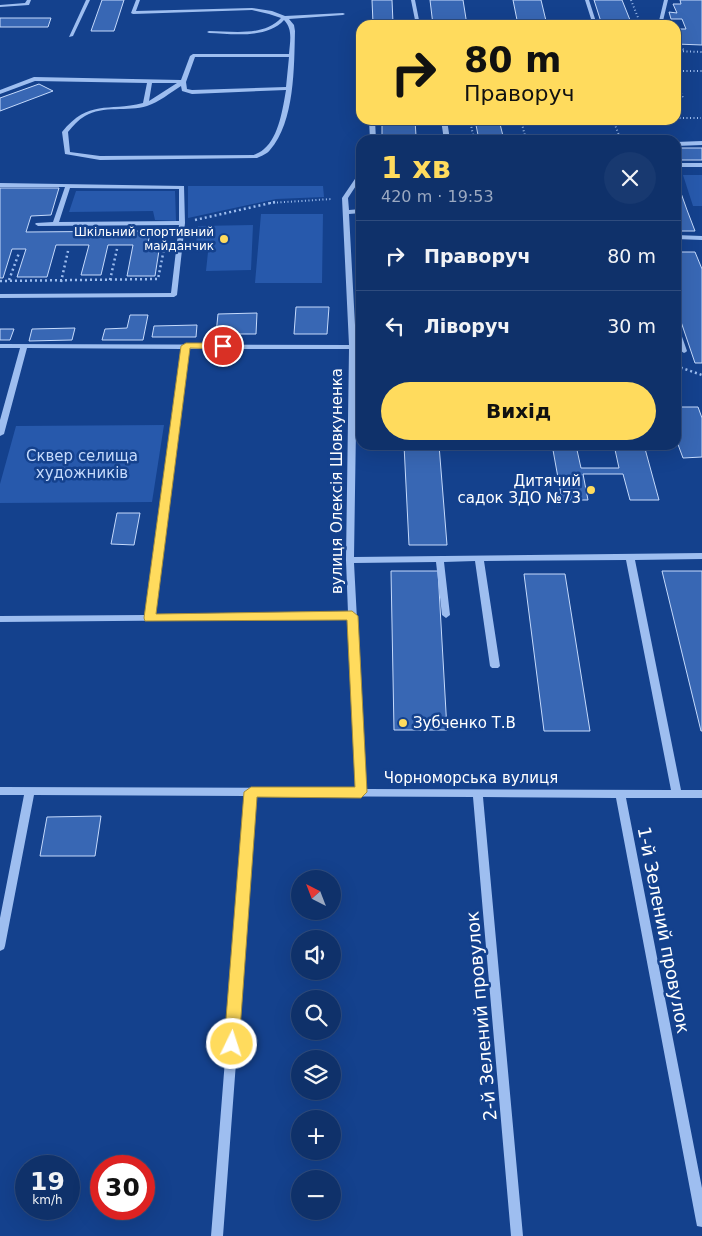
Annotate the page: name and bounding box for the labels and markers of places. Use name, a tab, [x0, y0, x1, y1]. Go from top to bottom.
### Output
place label: Шкільний спортивний майданчик	[74, 225, 214, 253]
marker: Шкільний спортивний майданчик	[218, 233, 230, 245]
pin	[202, 325, 244, 367]
place label: Дитячий садок ЗДО №73	[458, 472, 581, 507]
marker: Дитячий садок ЗДО №73	[585, 484, 597, 496]
place label: Зубченко Т.В	[413, 714, 516, 732]
marker: Зубченко Т.В	[397, 717, 409, 729]

